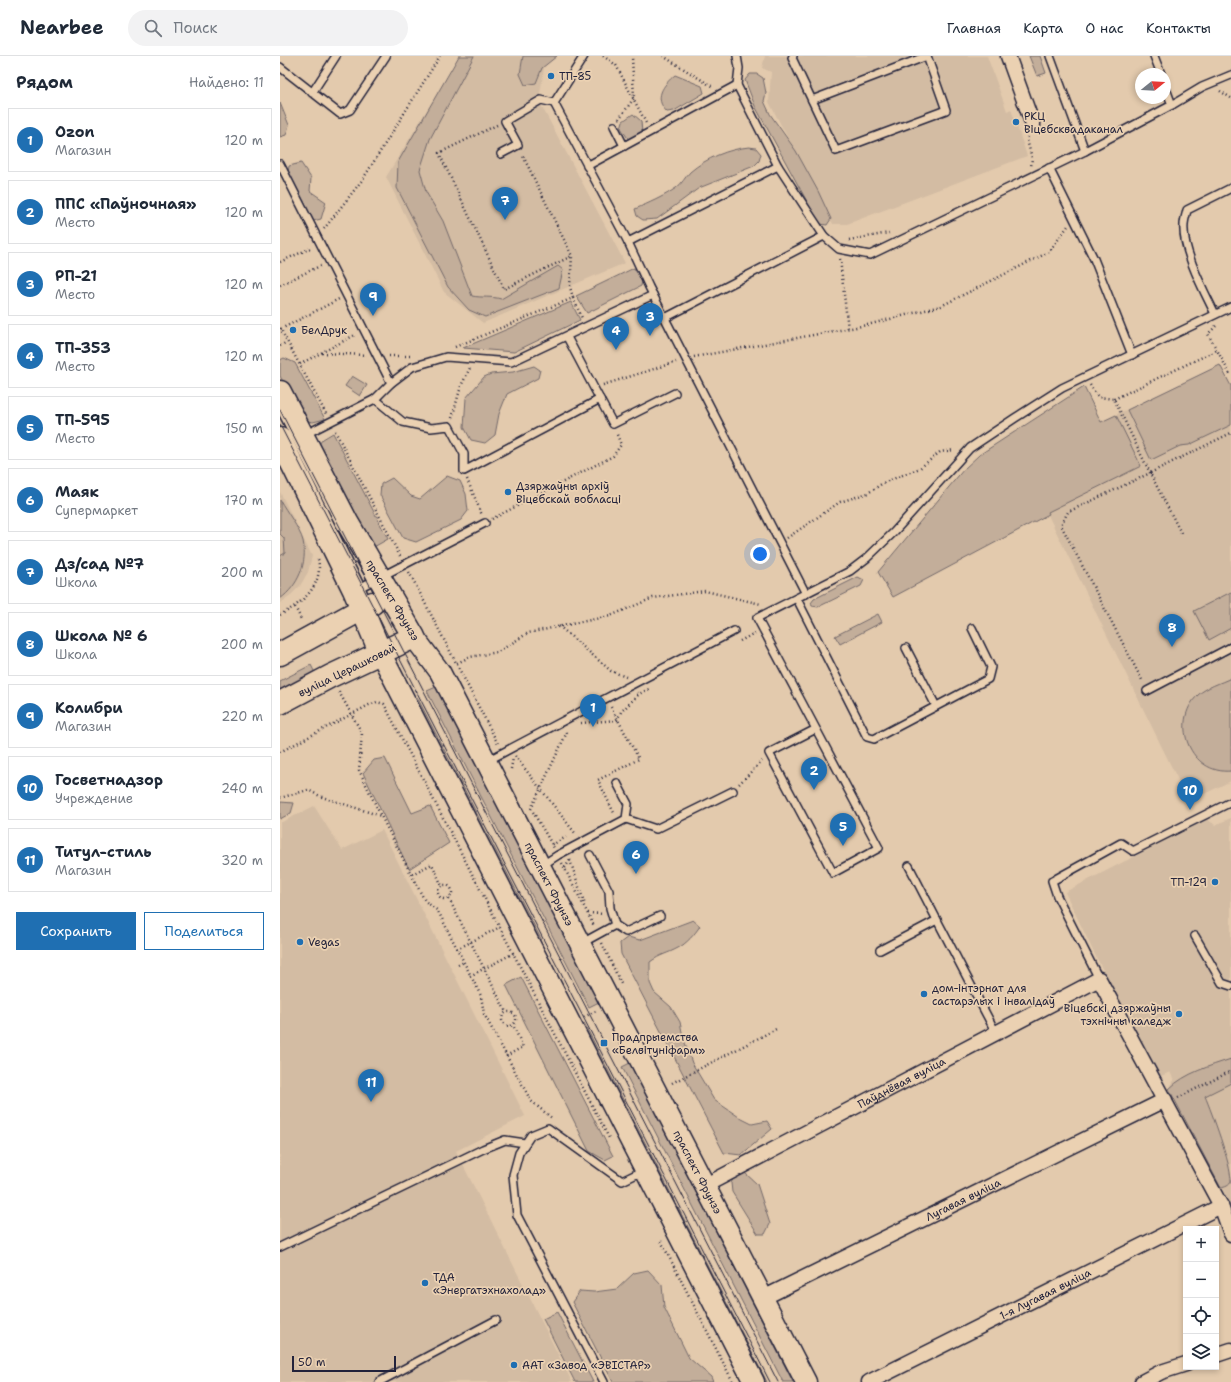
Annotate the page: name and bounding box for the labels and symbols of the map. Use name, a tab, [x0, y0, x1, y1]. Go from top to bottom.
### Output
north arrow	[1135, 68, 1171, 104]
place label: ТП-85	[559, 69, 592, 84]
marker: ТП-85	[546, 71, 556, 81]
place label: РКЦ Віцебсквадаканал	[1024, 109, 1123, 137]
marker: РКЦ Віцебсквадаканал	[1011, 117, 1021, 127]
pin: 7	[492, 187, 518, 220]
pin: 9	[360, 283, 386, 316]
pin: 3	[637, 303, 663, 336]
pin: 4	[603, 317, 629, 350]
place label: БелДрук	[301, 323, 347, 338]
marker: БелДрук	[288, 325, 298, 335]
place label: Дзяржаўны архіў Віцебскай вобласці	[516, 479, 621, 507]
marker: Дзяржаўны архіў Віцебскай вобласці	[503, 487, 513, 497]
your location	[750, 544, 770, 564]
street label: праспект Фрунзэ	[362, 557, 423, 644]
pin: 8	[1159, 614, 1185, 647]
street label: вуліца Церашковай	[296, 640, 399, 701]
pin: 1	[580, 694, 606, 727]
pin: 2	[801, 757, 827, 790]
pin: 10	[1177, 777, 1203, 810]
pin: 5	[830, 813, 856, 846]
street label: праспект Фрунзэ	[521, 840, 577, 929]
pin: 6	[623, 841, 649, 874]
place label: ТП-129	[1170, 875, 1207, 890]
marker: ТП-129	[1210, 877, 1220, 887]
place label: Vegas	[308, 935, 340, 950]
marker: Vegas	[295, 937, 305, 947]
place label: дом-інтэрнат для састарэлых і інвалідаў	[932, 981, 1055, 1009]
marker: дом-інтэрнат для састарэлых і інвалідаў	[919, 989, 929, 999]
place label: Віцебскі дзяржаўны тэхнічны каледж	[1064, 1001, 1172, 1029]
marker: Віцебскі дзяржаўны тэхнічны каледж	[1174, 1009, 1184, 1019]
place label: Прадпрыемства «Белвітуніфарм»	[612, 1030, 705, 1058]
marker: Прадпрыемства «Белвітуніфарм»	[599, 1038, 609, 1048]
street label: Паўднёвая вуліца	[855, 1054, 948, 1112]
pin: 11	[358, 1069, 384, 1102]
street label: праспект Фрунзэ	[669, 1128, 725, 1217]
street label: Лугавая вуліца	[923, 1175, 1003, 1225]
street label: 1-я Лугавая вуліца	[997, 1265, 1094, 1324]
place label: ТДА «Энергатэхнахолад»	[433, 1270, 546, 1298]
marker: ТДА «Энергатэхнахолад»	[420, 1278, 430, 1288]
scale bar	[292, 1354, 396, 1373]
place label: ААТ «Завод «ЭВІСТАР»	[522, 1358, 651, 1373]
marker: ААТ «Завод «ЭВІСТАР»	[509, 1360, 519, 1370]

